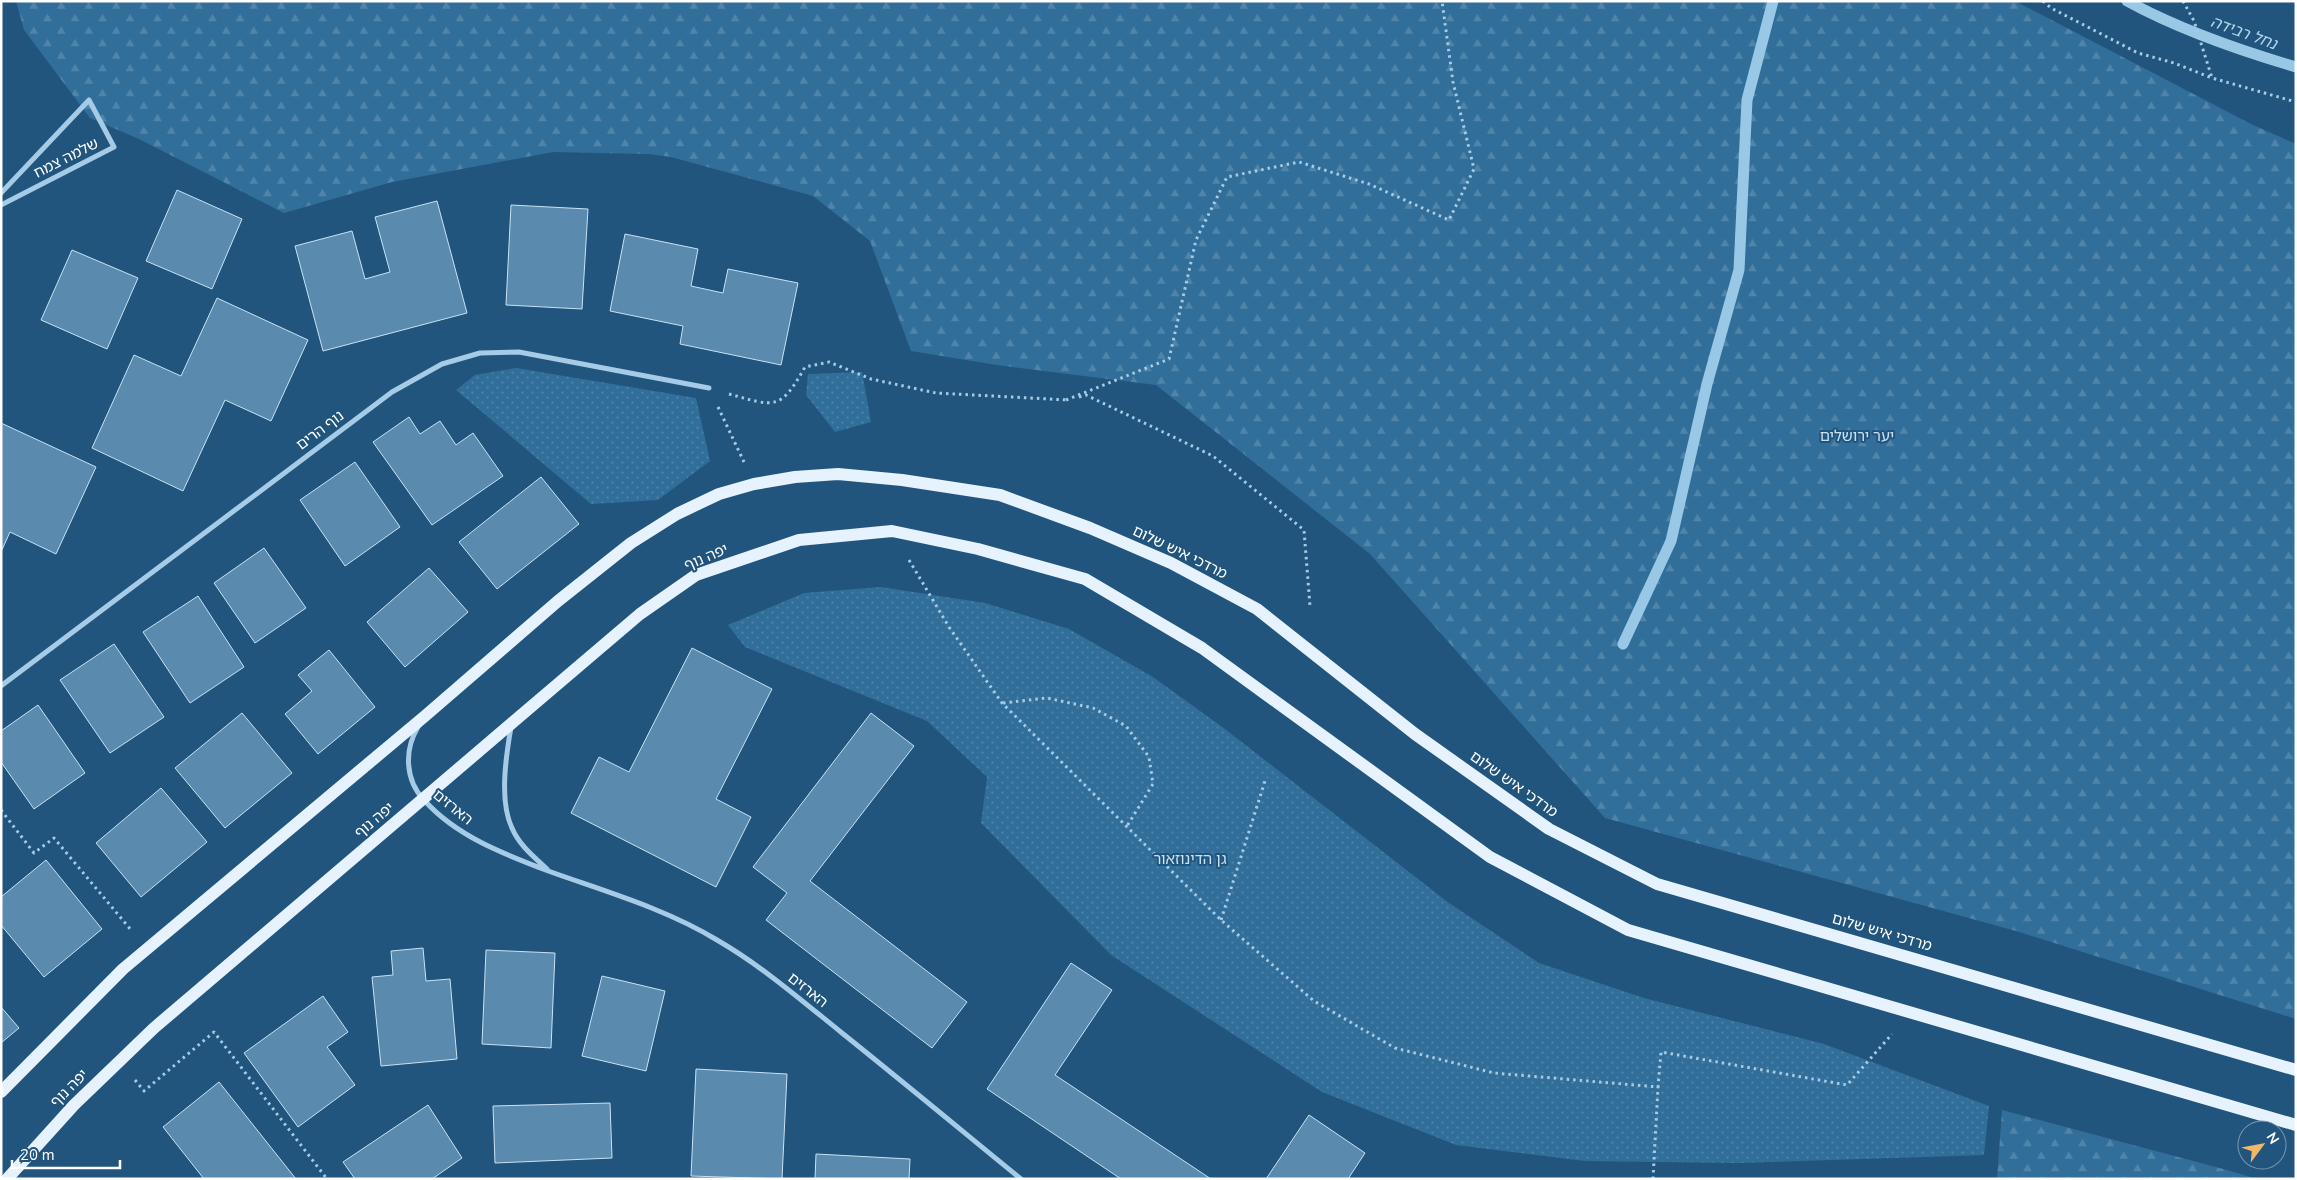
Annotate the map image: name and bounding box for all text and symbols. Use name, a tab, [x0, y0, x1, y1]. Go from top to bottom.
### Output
water label: נחל רבידה	[2207, 11, 2281, 55]
street label: שלמה צמח	[30, 133, 102, 183]
street label: נוף הרים	[292, 406, 348, 454]
park label: יער ירושלים	[1820, 426, 1894, 446]
street label: מרדכי איש שלום	[1129, 520, 1231, 584]
street label: יפה נוף	[681, 539, 731, 575]
street label: מרדכי איש שלום	[1466, 746, 1562, 822]
street label: הארזים	[429, 785, 477, 829]
street label: יפה נוף	[350, 798, 398, 842]
park label: גן הדינוזאור	[1153, 849, 1227, 869]
street label: מרדכי איש שלום	[1830, 908, 1934, 956]
street label: הארזים	[784, 968, 832, 1012]
street label: יפה נוף	[46, 1065, 92, 1111]
north arrow	[2237, 1120, 2287, 1170]
text: N	[2262, 1129, 2283, 1148]
scale bar	[12, 1138, 120, 1170]
text: 20 m	[20, 1145, 55, 1165]

